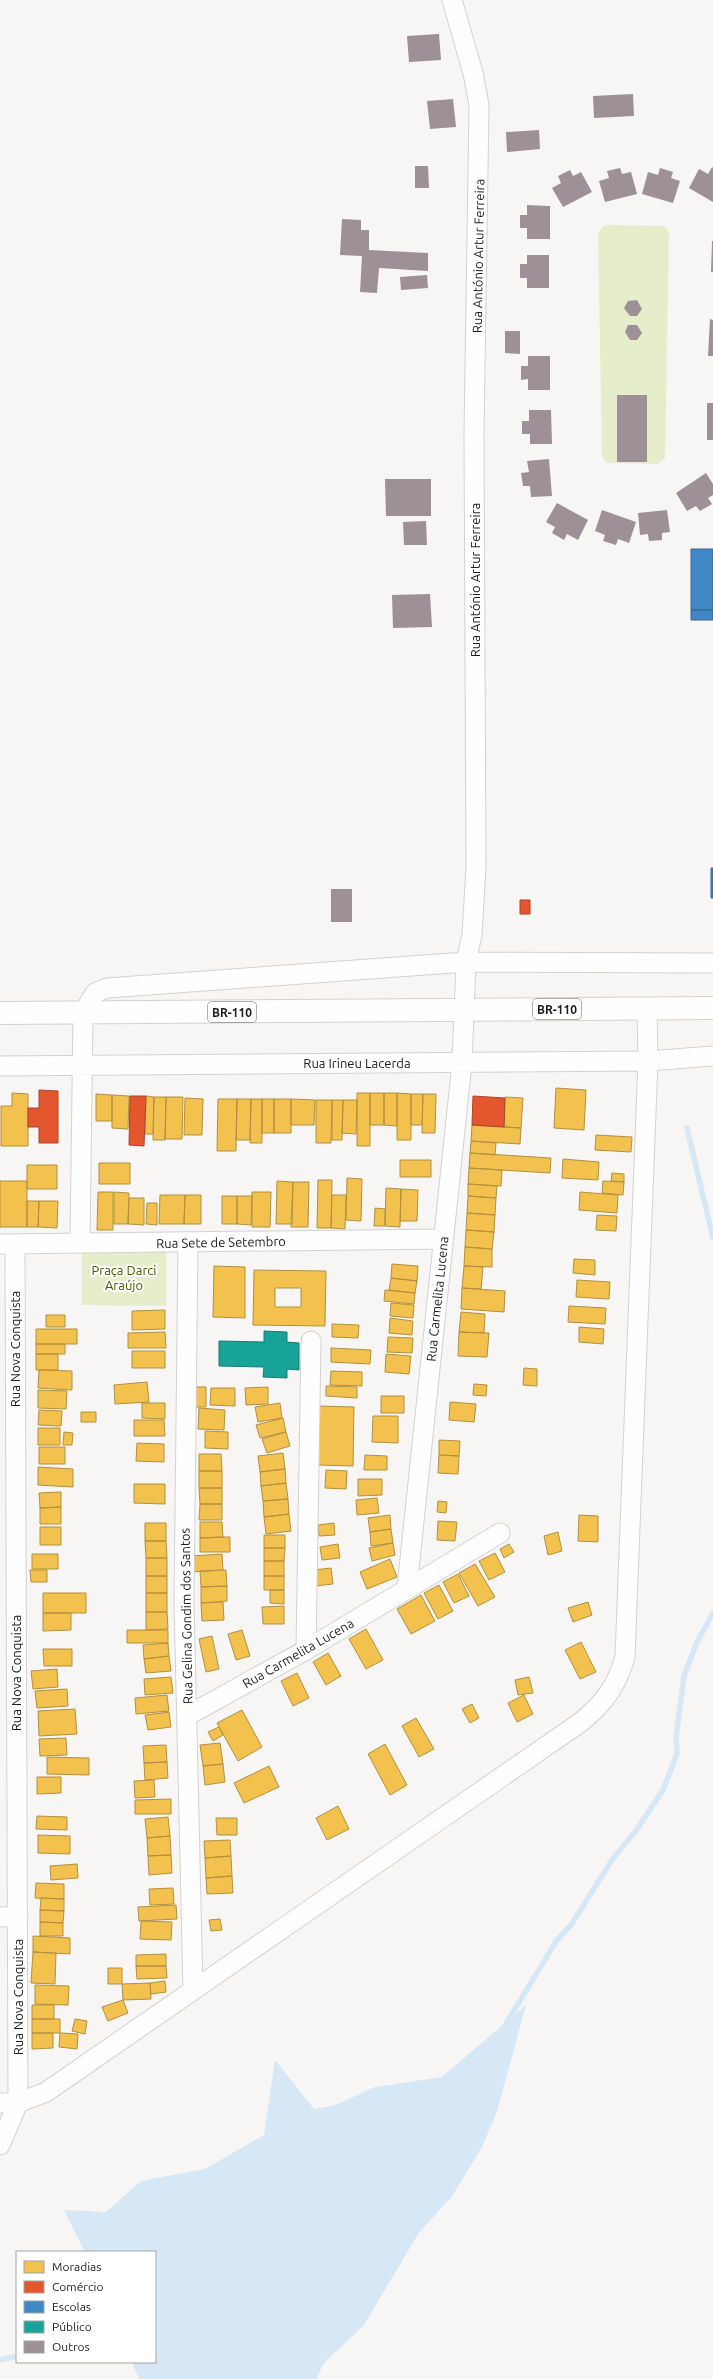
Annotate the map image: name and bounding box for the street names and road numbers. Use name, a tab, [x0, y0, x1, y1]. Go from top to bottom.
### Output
street label: Rua António Artur Ferreira	[470, 179, 486, 333]
street label: Rua António Artur Ferreira	[468, 503, 482, 657]
road number: BR-110	[533, 999, 581, 1019]
road number: BR-110	[208, 1002, 256, 1022]
street label: Rua Irineu Lacerda	[303, 1056, 411, 1070]
street label: Rua Sete de Setembro	[156, 1234, 286, 1250]
street label: Rua Carmelita Lucena	[423, 1236, 451, 1362]
street label: Rua Nova Conquista	[8, 1291, 22, 1407]
street label: Rua Gelina Gondim dos Santos	[177, 1527, 195, 1704]
street label: Rua Nova Conquista	[9, 1615, 23, 1731]
street label: Rua Carmelita Lucena	[240, 1615, 356, 1691]
street label: Rua Nova Conquista	[11, 1939, 25, 2055]

